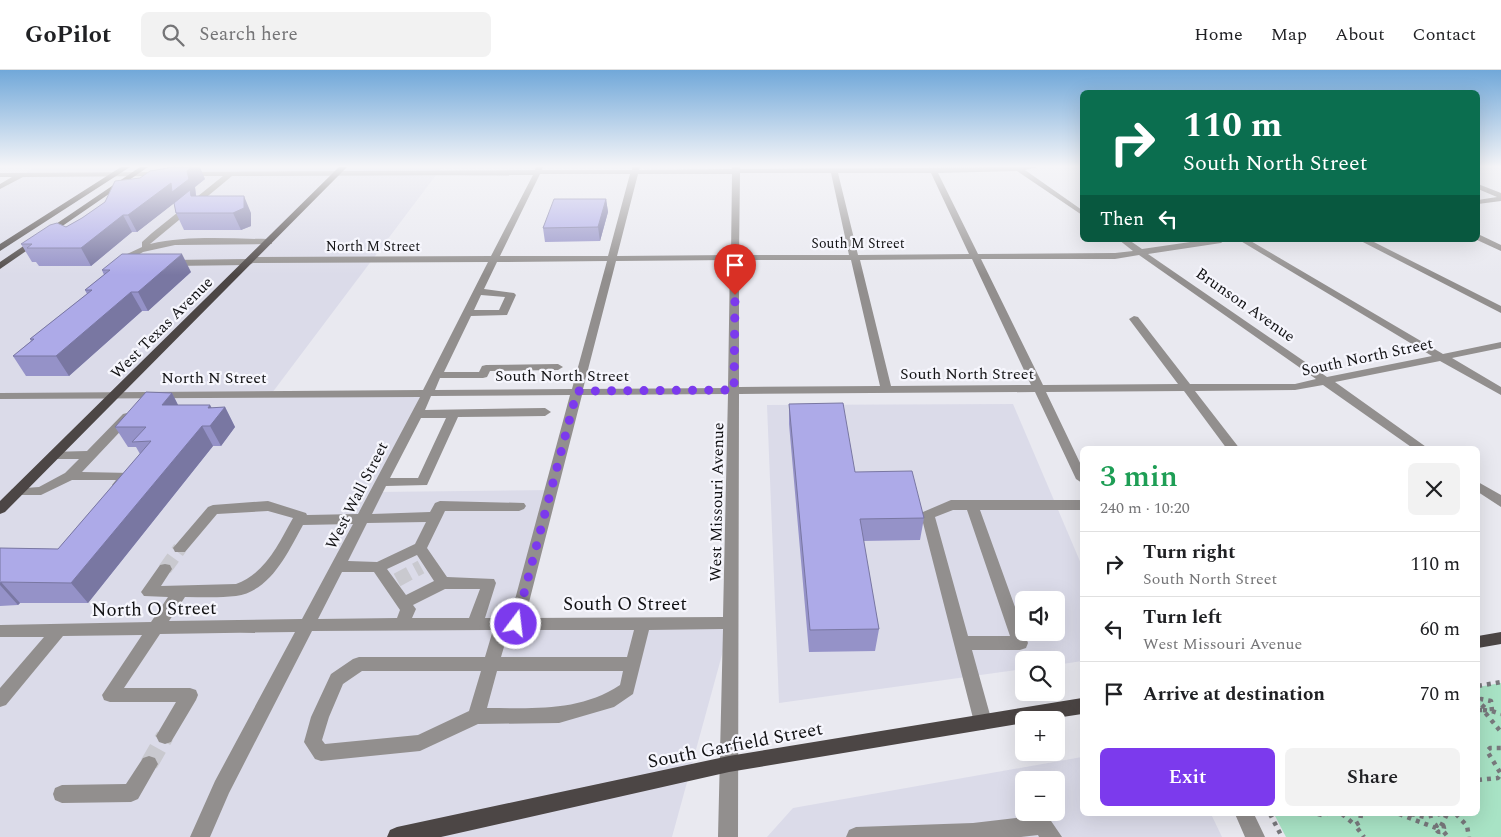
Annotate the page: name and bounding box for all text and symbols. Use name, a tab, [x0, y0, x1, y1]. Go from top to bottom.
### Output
search box	[141, 12, 491, 57]
text: GoPilot	[25, 17, 111, 53]
text: Search here	[199, 20, 298, 49]
icon: search	[159, 21, 187, 49]
text: Home	[1194, 21, 1243, 48]
text: Map	[1271, 21, 1307, 48]
text: About	[1335, 21, 1385, 48]
text: Contact	[1413, 21, 1476, 48]
text: 110 m	[1183, 99, 1282, 152]
icon: right	[1100, 110, 1165, 175]
text: South North Street	[1183, 147, 1367, 180]
text: Then	[1100, 205, 1144, 234]
icon: left	[1154, 205, 1182, 233]
street label: South M Street	[811, 233, 905, 254]
street label: North M Street	[326, 236, 420, 257]
pin	[714, 244, 756, 295]
icon: arrive	[721, 251, 749, 279]
street label: Brunson Avenue	[1191, 261, 1300, 348]
street label: West Texas Avenue	[105, 271, 218, 384]
street label: South North Street	[1299, 331, 1436, 383]
street label: South North Street	[900, 362, 1034, 386]
street label: South North Street	[495, 364, 629, 388]
street label: North N Street	[161, 366, 267, 390]
street label: West Missouri Avenue	[704, 422, 730, 582]
street label: West Wall Street	[319, 437, 395, 553]
text: 3 min	[1100, 454, 1178, 500]
button: close	[1408, 463, 1460, 515]
text: 240 m · 10:20	[1100, 496, 1190, 520]
text: Turn right	[1143, 538, 1236, 567]
icon: right	[1100, 550, 1128, 578]
text: 110 m	[1410, 550, 1460, 579]
text: South North Street	[1143, 567, 1277, 591]
street label: South O Street	[563, 590, 687, 619]
map controls	[1015, 591, 1065, 821]
button: sound	[1015, 591, 1065, 641]
street label: North O Street	[91, 594, 217, 625]
position arrow	[489, 597, 541, 649]
text: Turn left	[1143, 603, 1222, 632]
icon: left	[1100, 615, 1128, 643]
text: 60 m	[1420, 615, 1460, 644]
text: West Missouri Avenue	[1143, 632, 1302, 656]
button: search	[1015, 651, 1065, 701]
icon: arrive	[1100, 680, 1128, 708]
text: Arrive at destination	[1143, 680, 1325, 709]
text: 70 m	[1420, 680, 1460, 709]
button: +	[1015, 711, 1065, 761]
street label: South Garfield Street	[645, 714, 826, 777]
button: Exit	[1100, 748, 1275, 806]
button: Share	[1285, 748, 1460, 806]
button: −	[1015, 771, 1065, 821]

